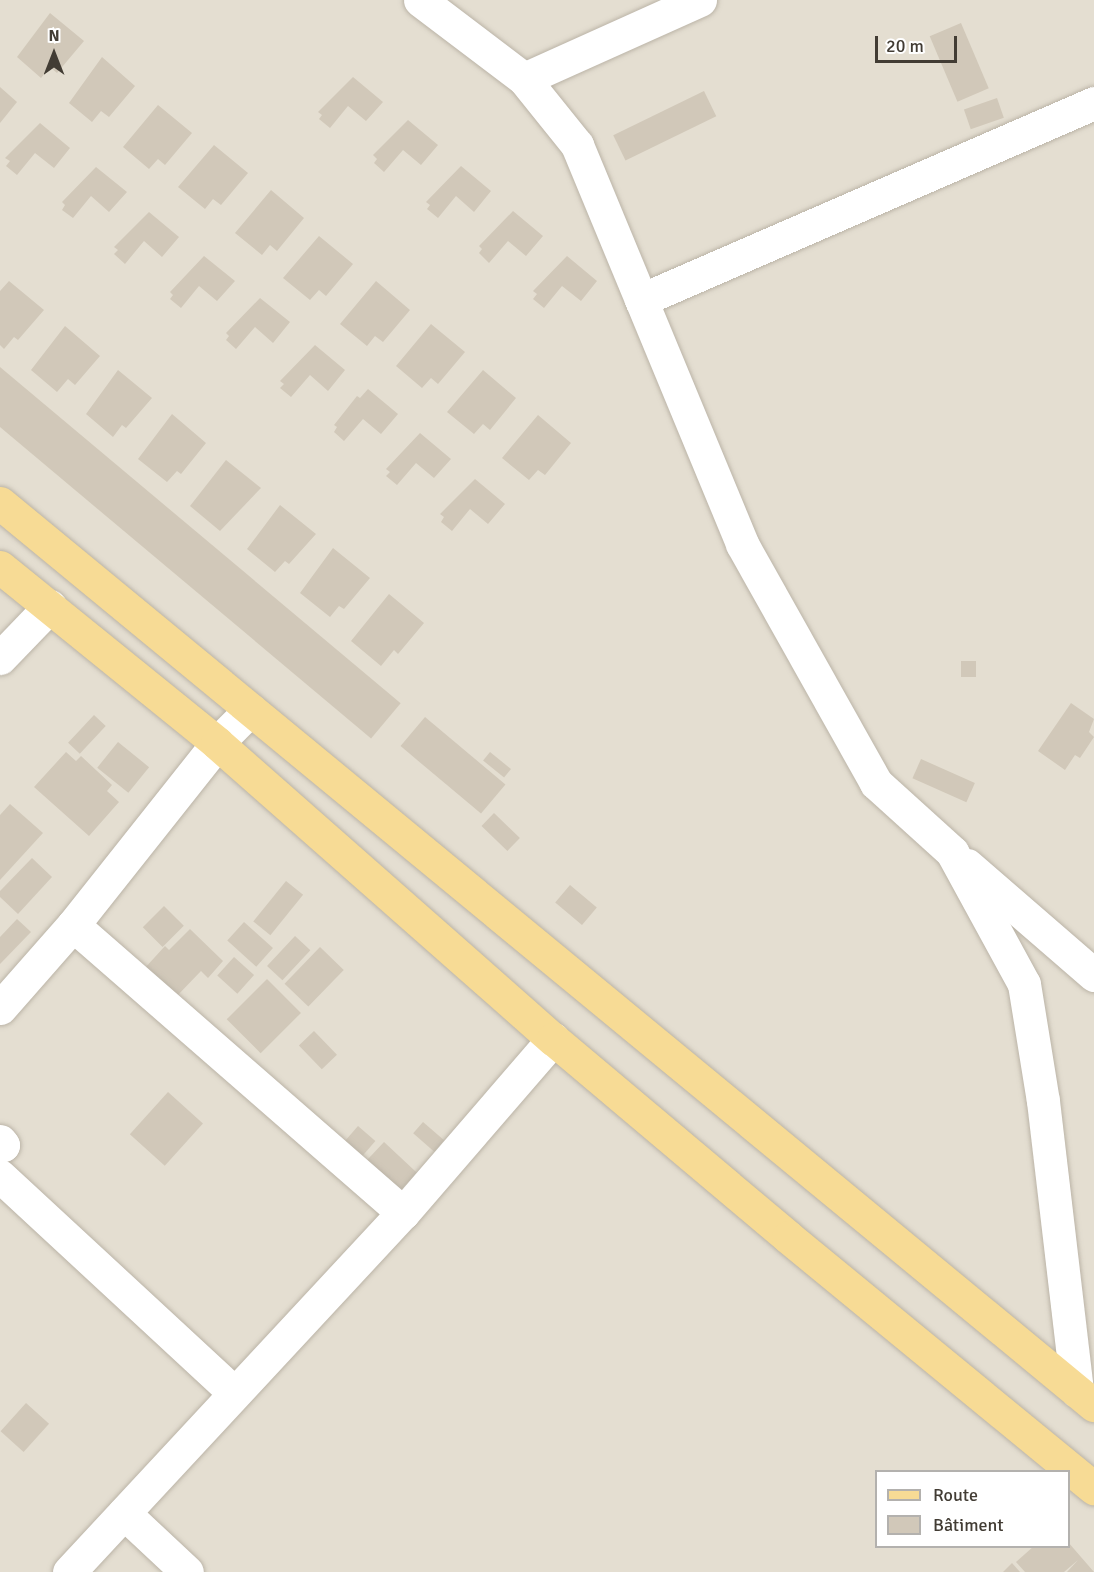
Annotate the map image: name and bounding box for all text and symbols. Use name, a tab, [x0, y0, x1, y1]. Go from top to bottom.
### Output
north arrow	[24, 24, 84, 84]
scale bar	[878, 24, 960, 62]
text: N	[48, 26, 60, 46]
text: 20 m	[886, 35, 924, 57]
legend	[875, 1470, 1070, 1548]
text: Route	[933, 1484, 978, 1506]
text: Bâtiment	[933, 1514, 1004, 1536]

